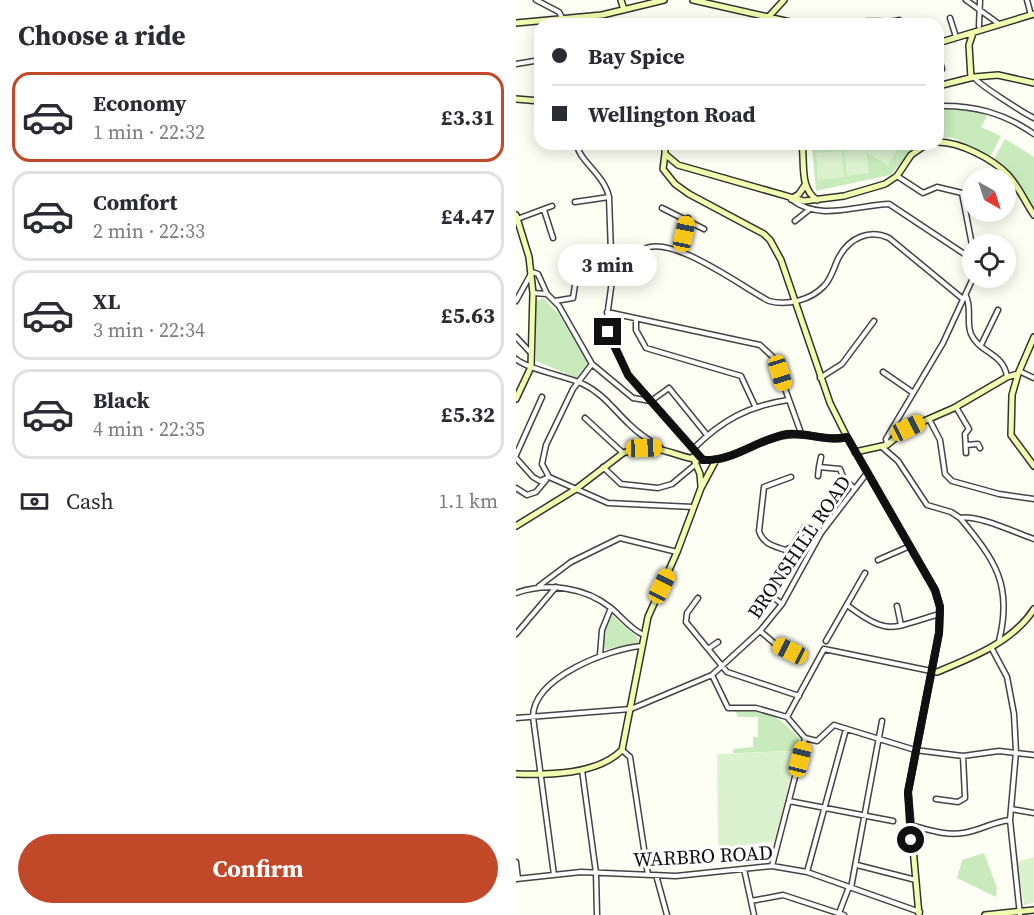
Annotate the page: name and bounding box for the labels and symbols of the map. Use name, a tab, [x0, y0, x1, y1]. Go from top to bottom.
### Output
north arrow	[962, 168, 1016, 222]
car	[671, 215, 697, 253]
callout: 3 min	[558, 245, 658, 287]
route end	[594, 318, 621, 345]
car	[766, 353, 794, 393]
car	[888, 412, 928, 444]
car	[626, 438, 662, 458]
street label: BRONSHILL ROAD	[741, 470, 857, 624]
car	[646, 566, 678, 606]
car	[770, 635, 810, 667]
car	[787, 739, 813, 779]
route start	[897, 826, 924, 853]
street label: WARBRO ROAD	[632, 838, 774, 874]

